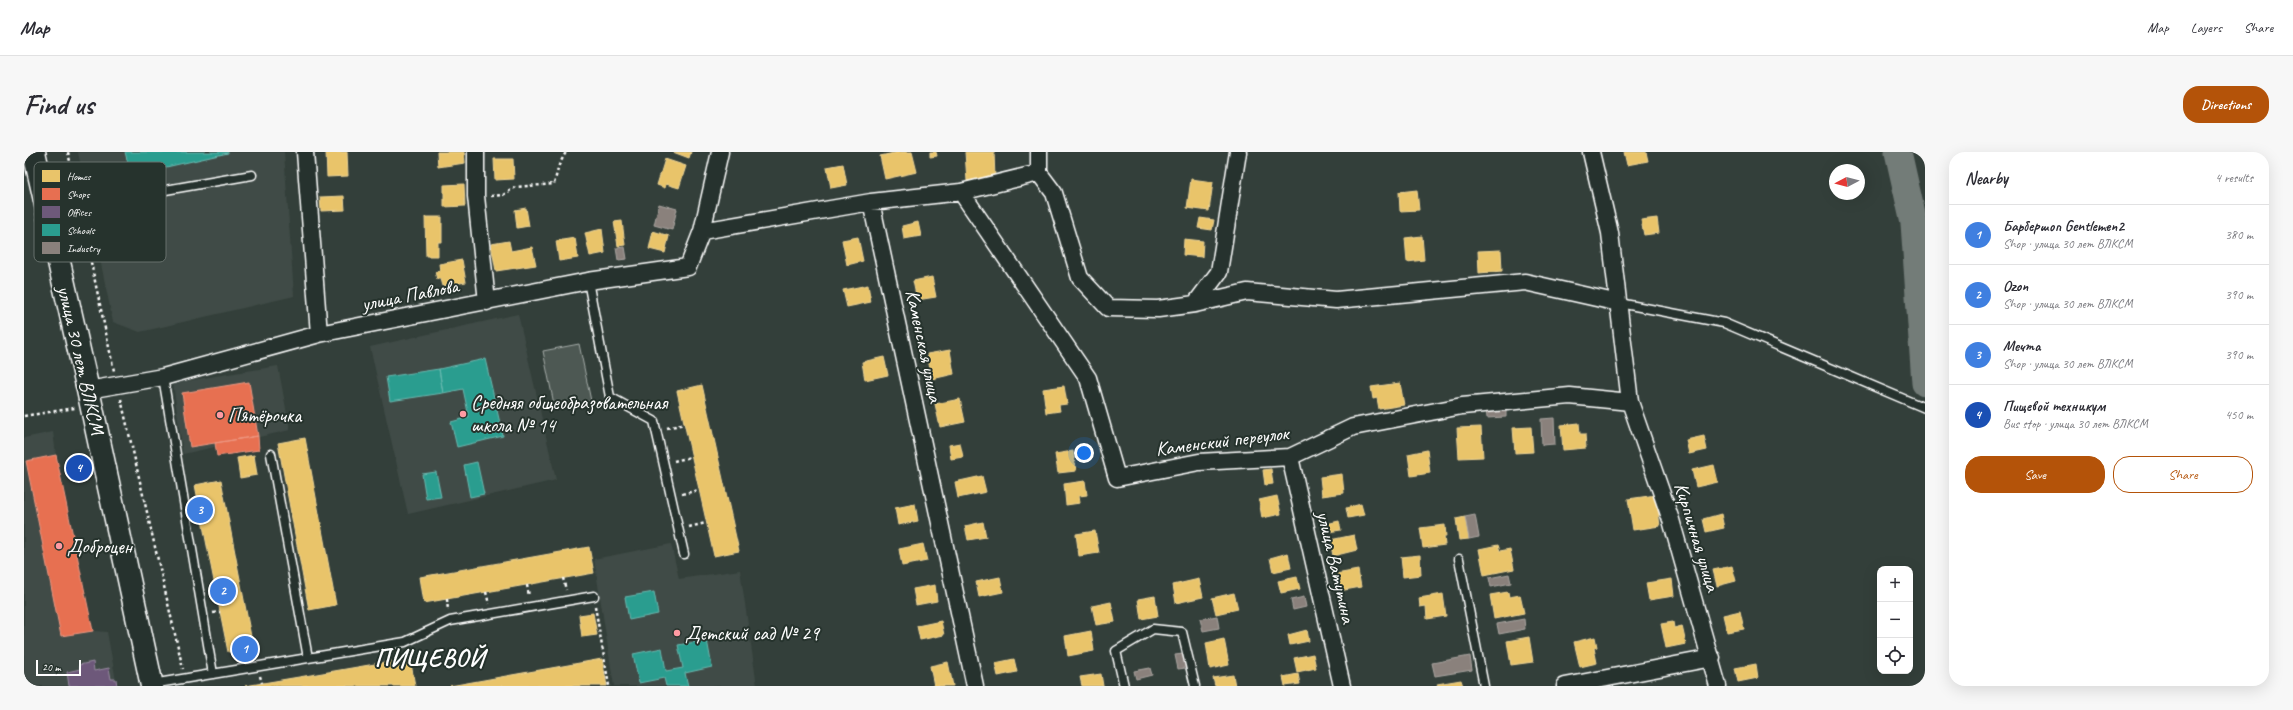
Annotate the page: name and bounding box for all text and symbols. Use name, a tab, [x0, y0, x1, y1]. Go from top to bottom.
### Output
text: Map	[20, 16, 50, 40]
text: Map	[2147, 19, 2169, 36]
text: Layers	[2191, 19, 2222, 36]
text: Share	[2244, 19, 2273, 36]
button: Directions	[2183, 86, 2269, 123]
text: Find us	[24, 87, 94, 122]
legend	[34, 162, 166, 262]
north arrow	[1829, 164, 1865, 200]
text: Nearby	[1965, 168, 2008, 189]
text: Homes	[67, 169, 92, 183]
text: 4 results	[2215, 170, 2253, 186]
text: Shops	[67, 187, 91, 201]
text: Offices	[67, 205, 92, 219]
text: Барбершоп Gentlemen2	[2003, 217, 2124, 236]
text: Schools	[67, 223, 96, 237]
text: 1	[1975, 227, 1981, 243]
text: 380 m	[2225, 227, 2253, 243]
text: Shop · улица 30 лет ВЛКСМ	[2003, 236, 2133, 252]
text: Industry	[67, 241, 101, 255]
street label: улица Павлова	[358, 273, 462, 317]
text: Ozon	[2003, 277, 2028, 296]
street label: улица 30 лет ВЛКСМ	[52, 282, 111, 438]
street label: Каменская улица	[900, 287, 948, 406]
text: 2	[1975, 287, 1981, 303]
text: 390 m	[2225, 287, 2253, 303]
text: Shop · улица 30 лет ВЛКСМ	[2003, 296, 2133, 312]
text: Мечта	[2003, 337, 2041, 356]
text: 3	[1975, 347, 1981, 363]
text: 390 m	[2225, 347, 2253, 363]
text: Shop · улица 30 лет ВЛКСМ	[2003, 356, 2133, 372]
place label: Средняя общеобразовательная школа № 14	[471, 390, 670, 438]
text: Пищевой техникум	[2003, 397, 2105, 416]
place label: Пятёрочка	[228, 403, 303, 428]
text: 4	[1975, 407, 1981, 423]
text: 450 m	[2225, 407, 2253, 423]
marker: Средняя общеобразовательная школа № 14	[458, 409, 468, 419]
marker: Пятёрочка	[215, 410, 225, 420]
text: Bus stop · улица 30 лет ВЛКСМ	[2003, 416, 2148, 432]
street label: Каменский переулок	[1154, 420, 1291, 462]
your location	[1074, 443, 1094, 463]
pin: 4	[66, 453, 92, 483]
button: Save	[1965, 456, 2105, 493]
button: Share	[2113, 456, 2253, 493]
street label: Кирпичная улица	[1669, 480, 1726, 596]
pin: 3	[187, 495, 213, 525]
street label: улица Ватутина	[1311, 508, 1361, 627]
place label: Доброцен	[67, 534, 134, 559]
marker: Доброцен	[54, 541, 64, 551]
map controls	[1877, 566, 1913, 674]
button: +	[1877, 566, 1913, 602]
pin: 2	[210, 576, 236, 606]
button: −	[1877, 602, 1913, 638]
place label: Детский сад № 29	[685, 621, 821, 646]
marker: Детский сад № 29	[672, 628, 682, 638]
pin: 1	[232, 634, 258, 664]
button: locate	[1877, 638, 1913, 674]
district label: ПИЩЕВОЙ	[375, 643, 489, 673]
scale bar	[36, 658, 81, 677]
text: 20 m	[42, 660, 61, 674]

